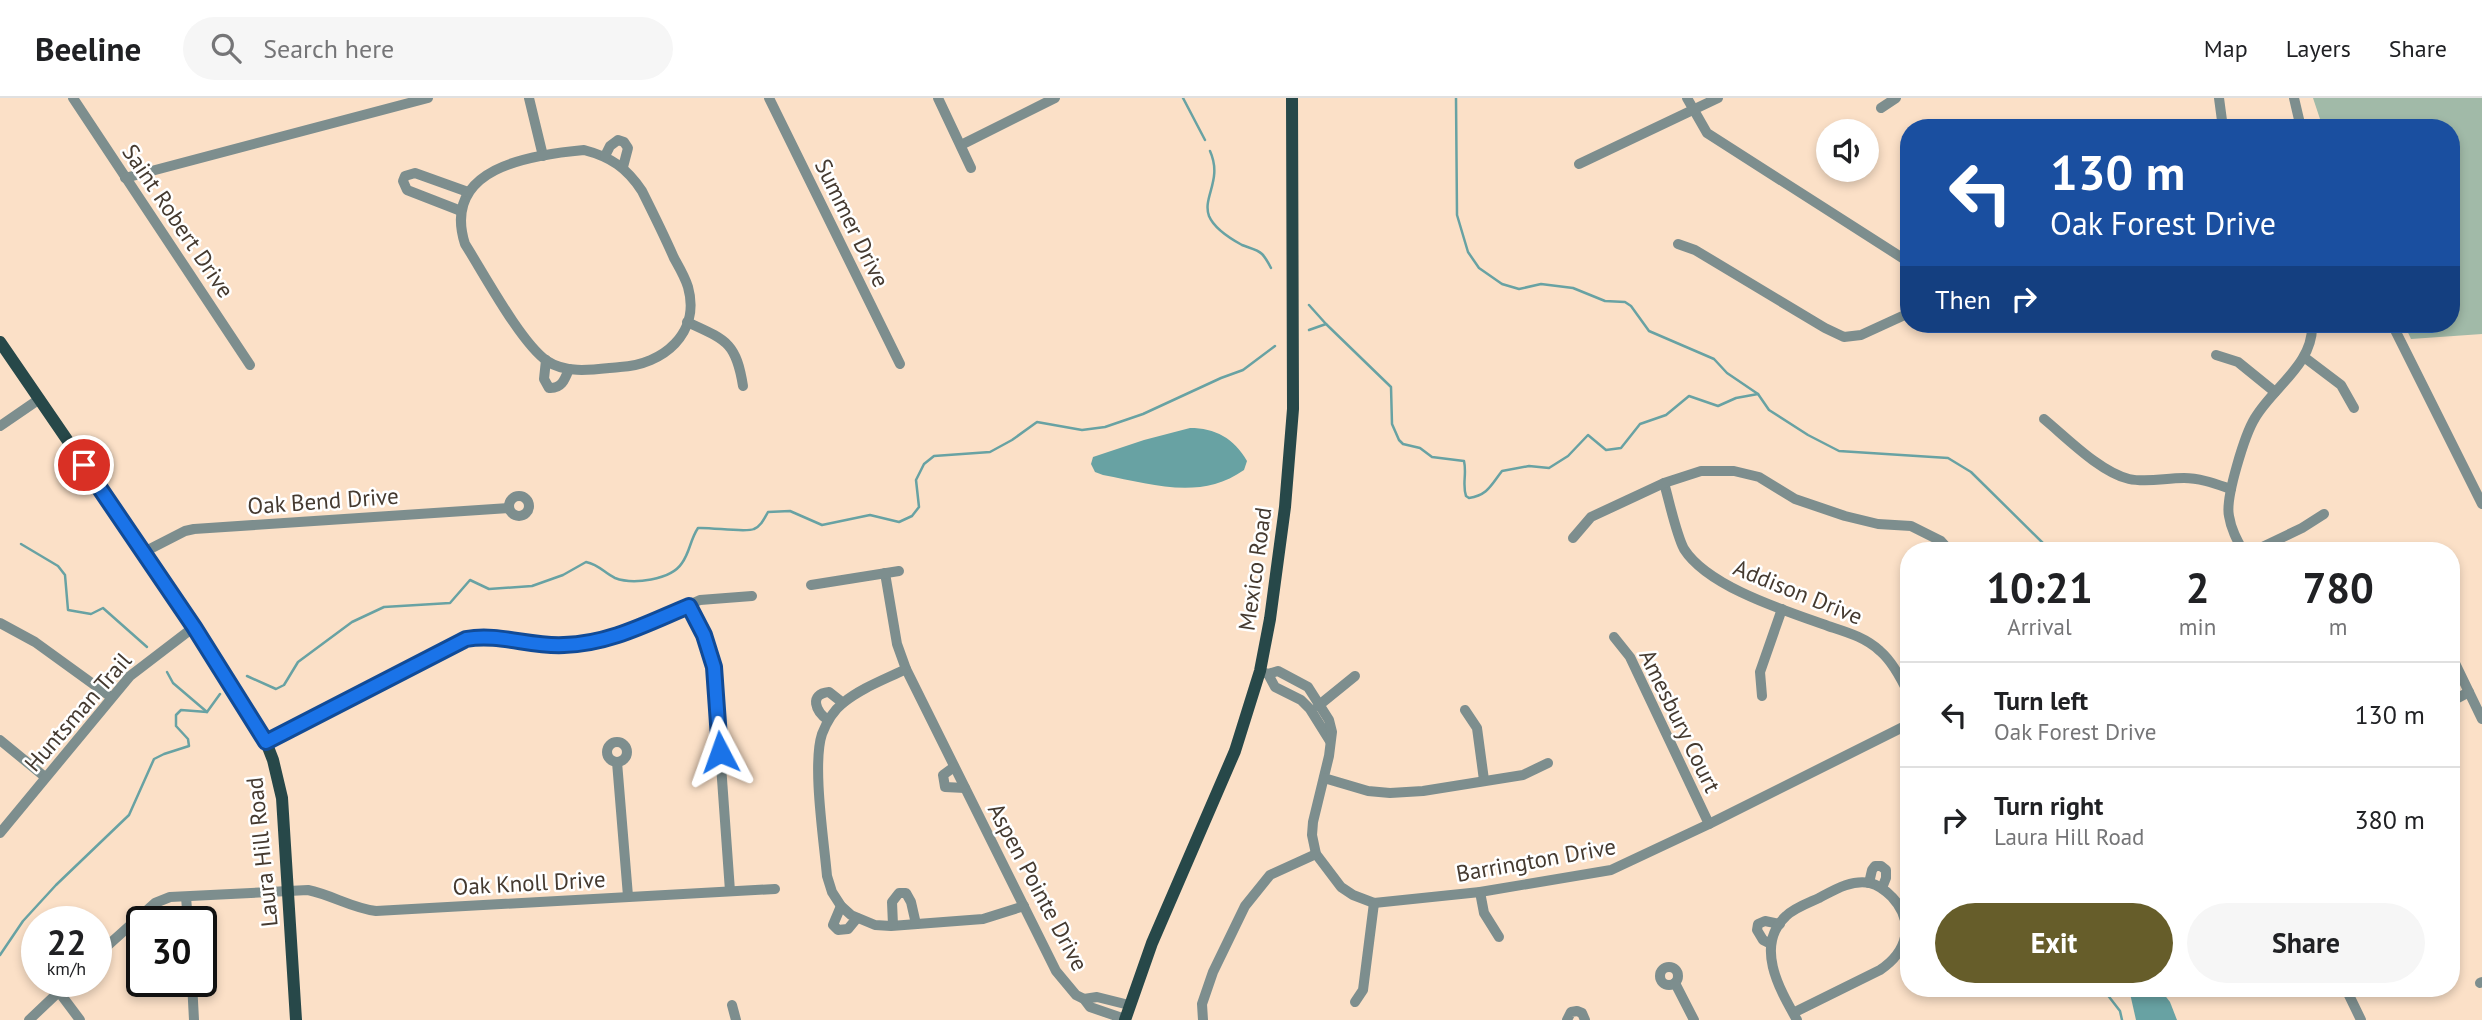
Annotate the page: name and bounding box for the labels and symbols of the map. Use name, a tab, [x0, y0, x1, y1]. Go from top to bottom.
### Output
street label: Saint Robert Drive	[116, 138, 241, 303]
street label: Summer Drive	[809, 154, 896, 292]
pin	[54, 435, 114, 495]
street label: Oak Bend Drive	[246, 481, 399, 520]
street label: Mexico Road	[1231, 505, 1278, 633]
street label: Addison Drive	[1729, 552, 1867, 631]
street label: Amesbury Court	[1633, 645, 1728, 797]
street label: Huntsman Trail	[18, 646, 137, 777]
position arrow	[683, 715, 757, 789]
street label: Laura Hill Road	[239, 776, 284, 928]
street label: Aspen Pointe Drive	[982, 798, 1095, 976]
street label: Barrington Drive	[1454, 831, 1618, 888]
street label: Oak Knoll Drive	[452, 864, 606, 901]
speed limit sign: 30	[126, 906, 217, 997]

